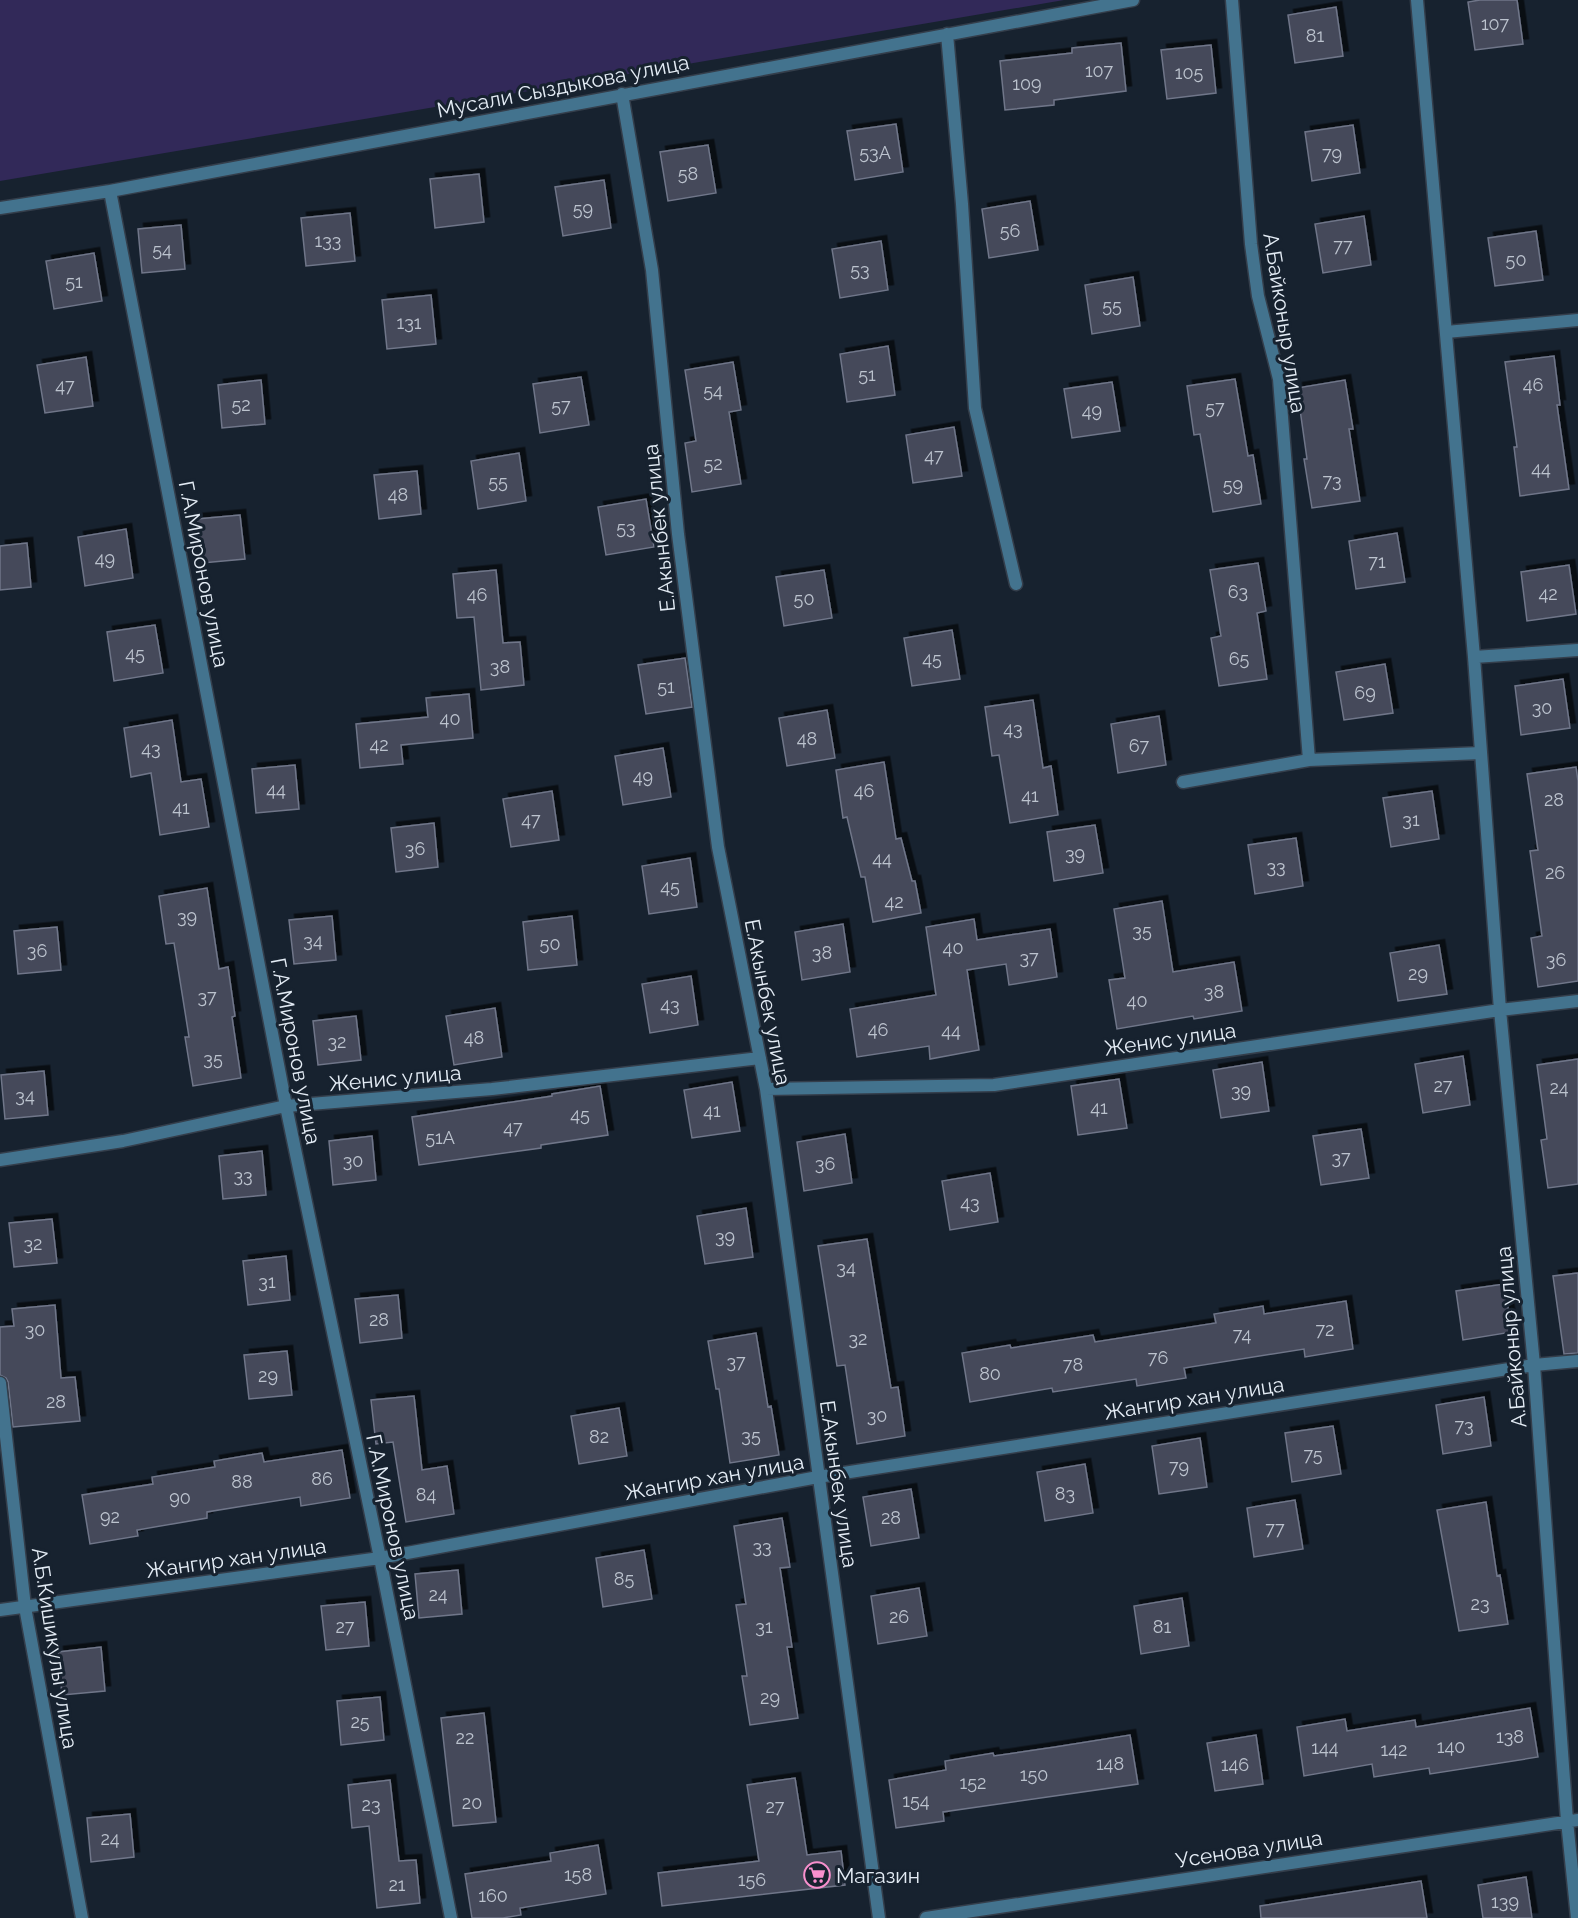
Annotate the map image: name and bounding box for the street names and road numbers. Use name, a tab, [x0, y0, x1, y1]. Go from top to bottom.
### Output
street label: Мусали Сыздыкова улица	[435, 49, 691, 123]
street label: А.Байконыр улица	[1258, 231, 1312, 415]
street label: Е.Акынбек улица	[638, 443, 680, 613]
street label: Г.А.Миронов улица	[174, 479, 234, 669]
street label: Е.Акынбек улица	[740, 917, 796, 1087]
street label: Г.А.Миронов улица	[266, 956, 326, 1146]
street label: Женис улица	[1103, 1017, 1237, 1061]
street label: Женис улица	[328, 1060, 462, 1096]
street label: А.Байконыр улица	[1491, 1245, 1531, 1429]
street label: Жангир хан улица	[1102, 1371, 1286, 1425]
street label: Е.Акынбек улица	[815, 1399, 863, 1569]
street label: Г.А.Миронов улица	[361, 1432, 425, 1622]
street label: Жангир хан улица	[622, 1449, 806, 1505]
street label: Жангир хан улица	[144, 1533, 328, 1583]
street label: А.Б.Кишикулы улица	[27, 1546, 83, 1750]
street label: Усенова улица	[1174, 1825, 1324, 1873]

